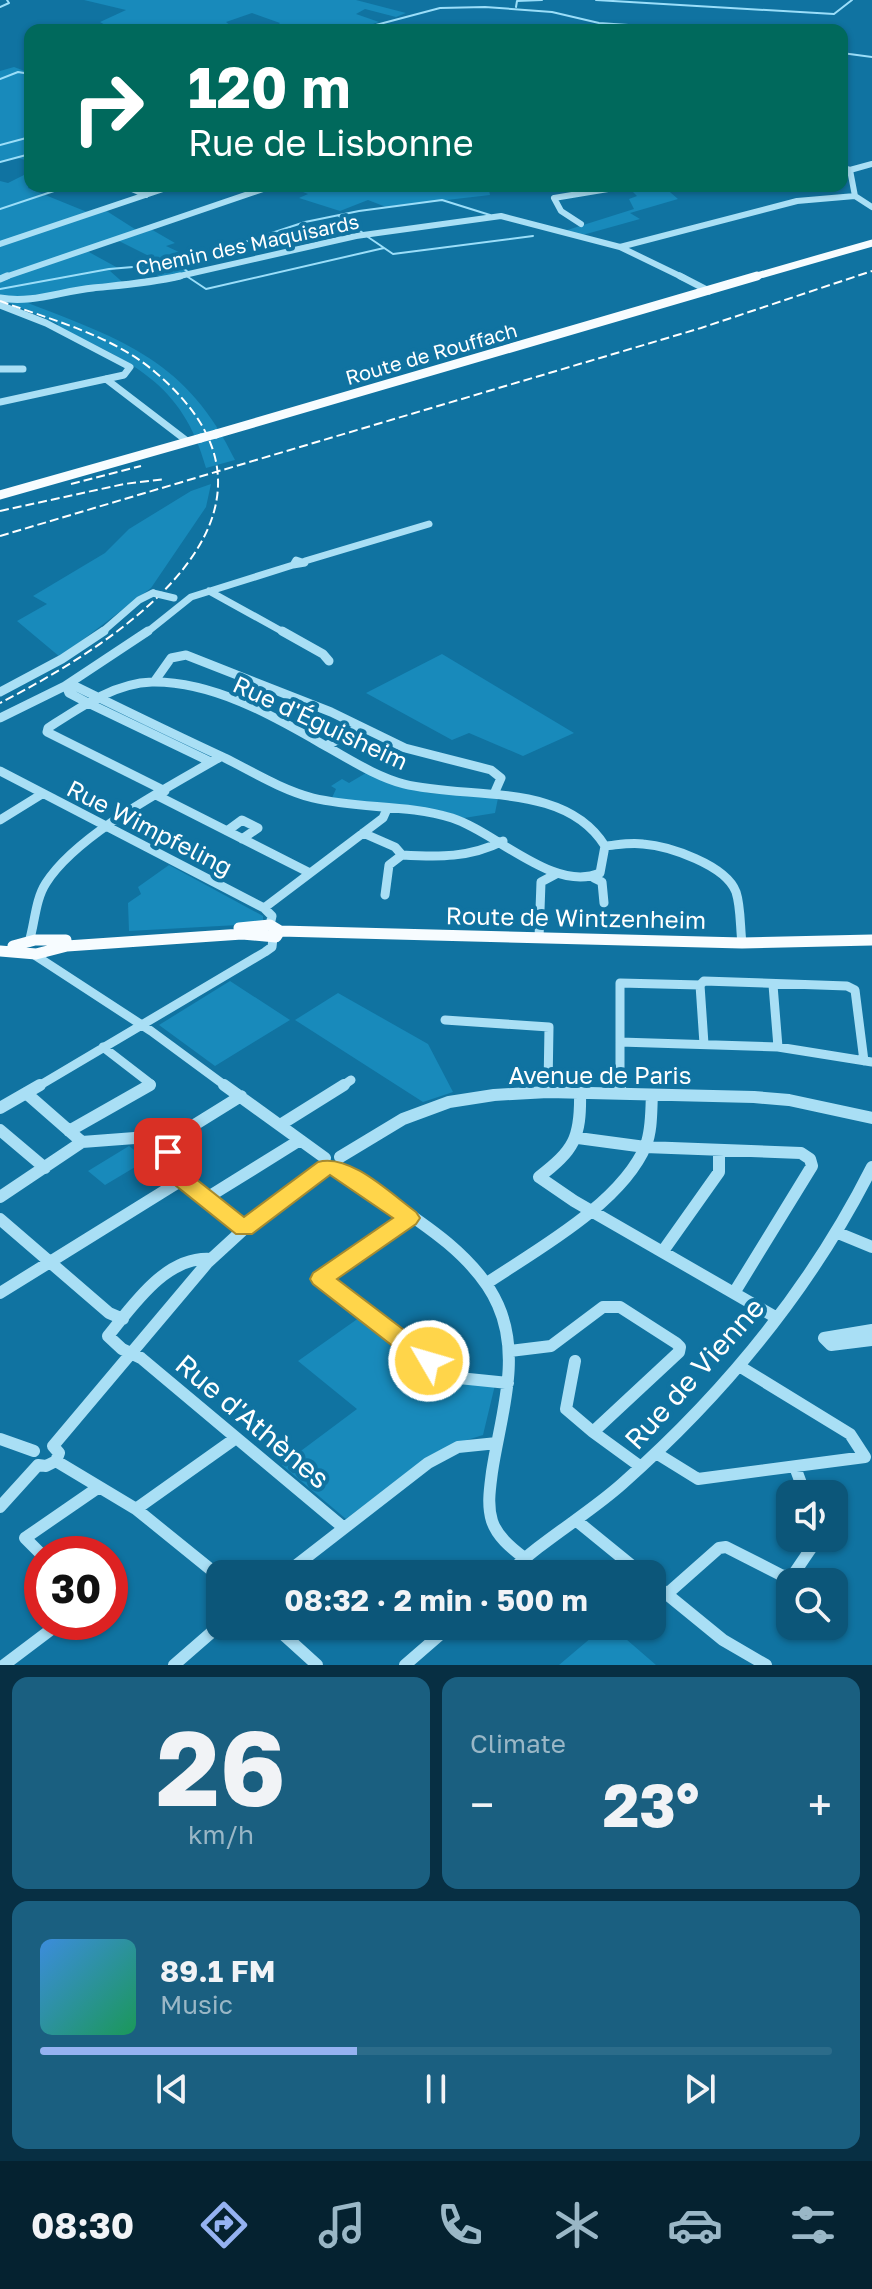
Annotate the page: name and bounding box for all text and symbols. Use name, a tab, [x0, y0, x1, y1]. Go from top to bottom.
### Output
text: 120 m	[188, 53, 350, 120]
icon: right	[56, 56, 160, 160]
text: Rue de Lisbonne	[188, 121, 474, 164]
street label: Chemin des Maquisards	[133, 209, 361, 279]
street label: Route de Rouffach	[342, 317, 520, 389]
street label: Rue d'Éguisheim	[229, 669, 413, 775]
street label: Rue Wimpfeling	[63, 773, 237, 881]
street label: Route de Wintzenheim	[445, 900, 707, 934]
street label: Avenue de Paris	[509, 1060, 691, 1089]
pin	[134, 1118, 202, 1186]
icon: arrive	[146, 1130, 190, 1174]
street label: Rue de Vienne	[617, 1291, 771, 1455]
position arrow	[387, 1319, 471, 1403]
street label: Rue d'Athènes	[169, 1347, 337, 1495]
map controls	[776, 1480, 848, 1640]
button: sound	[776, 1480, 848, 1552]
speed limit sign: 30	[24, 1536, 128, 1640]
button: search	[776, 1568, 848, 1640]
text: 08:32 · 2 min · 500 m	[284, 1582, 588, 1618]
text: 26	[156, 1704, 286, 1829]
text: Climate	[470, 1728, 566, 1759]
text: 23°	[603, 1768, 699, 1840]
text: −	[470, 1778, 494, 1831]
text: +	[808, 1778, 832, 1831]
text: km/h	[188, 1819, 254, 1850]
text: 89.1 FM	[160, 1953, 275, 1989]
text: Music	[160, 1989, 233, 2020]
icon: previous	[150, 2067, 194, 2111]
icon: pause	[414, 2067, 458, 2111]
icon: next	[678, 2067, 722, 2111]
icon: directions	[196, 2197, 252, 2253]
icon: music	[314, 2197, 370, 2253]
icon: phone	[432, 2197, 488, 2253]
icon: climate	[549, 2197, 605, 2253]
icon: car	[667, 2197, 723, 2253]
icon: filters	[785, 2197, 841, 2253]
text: 08:30	[31, 2204, 134, 2247]

